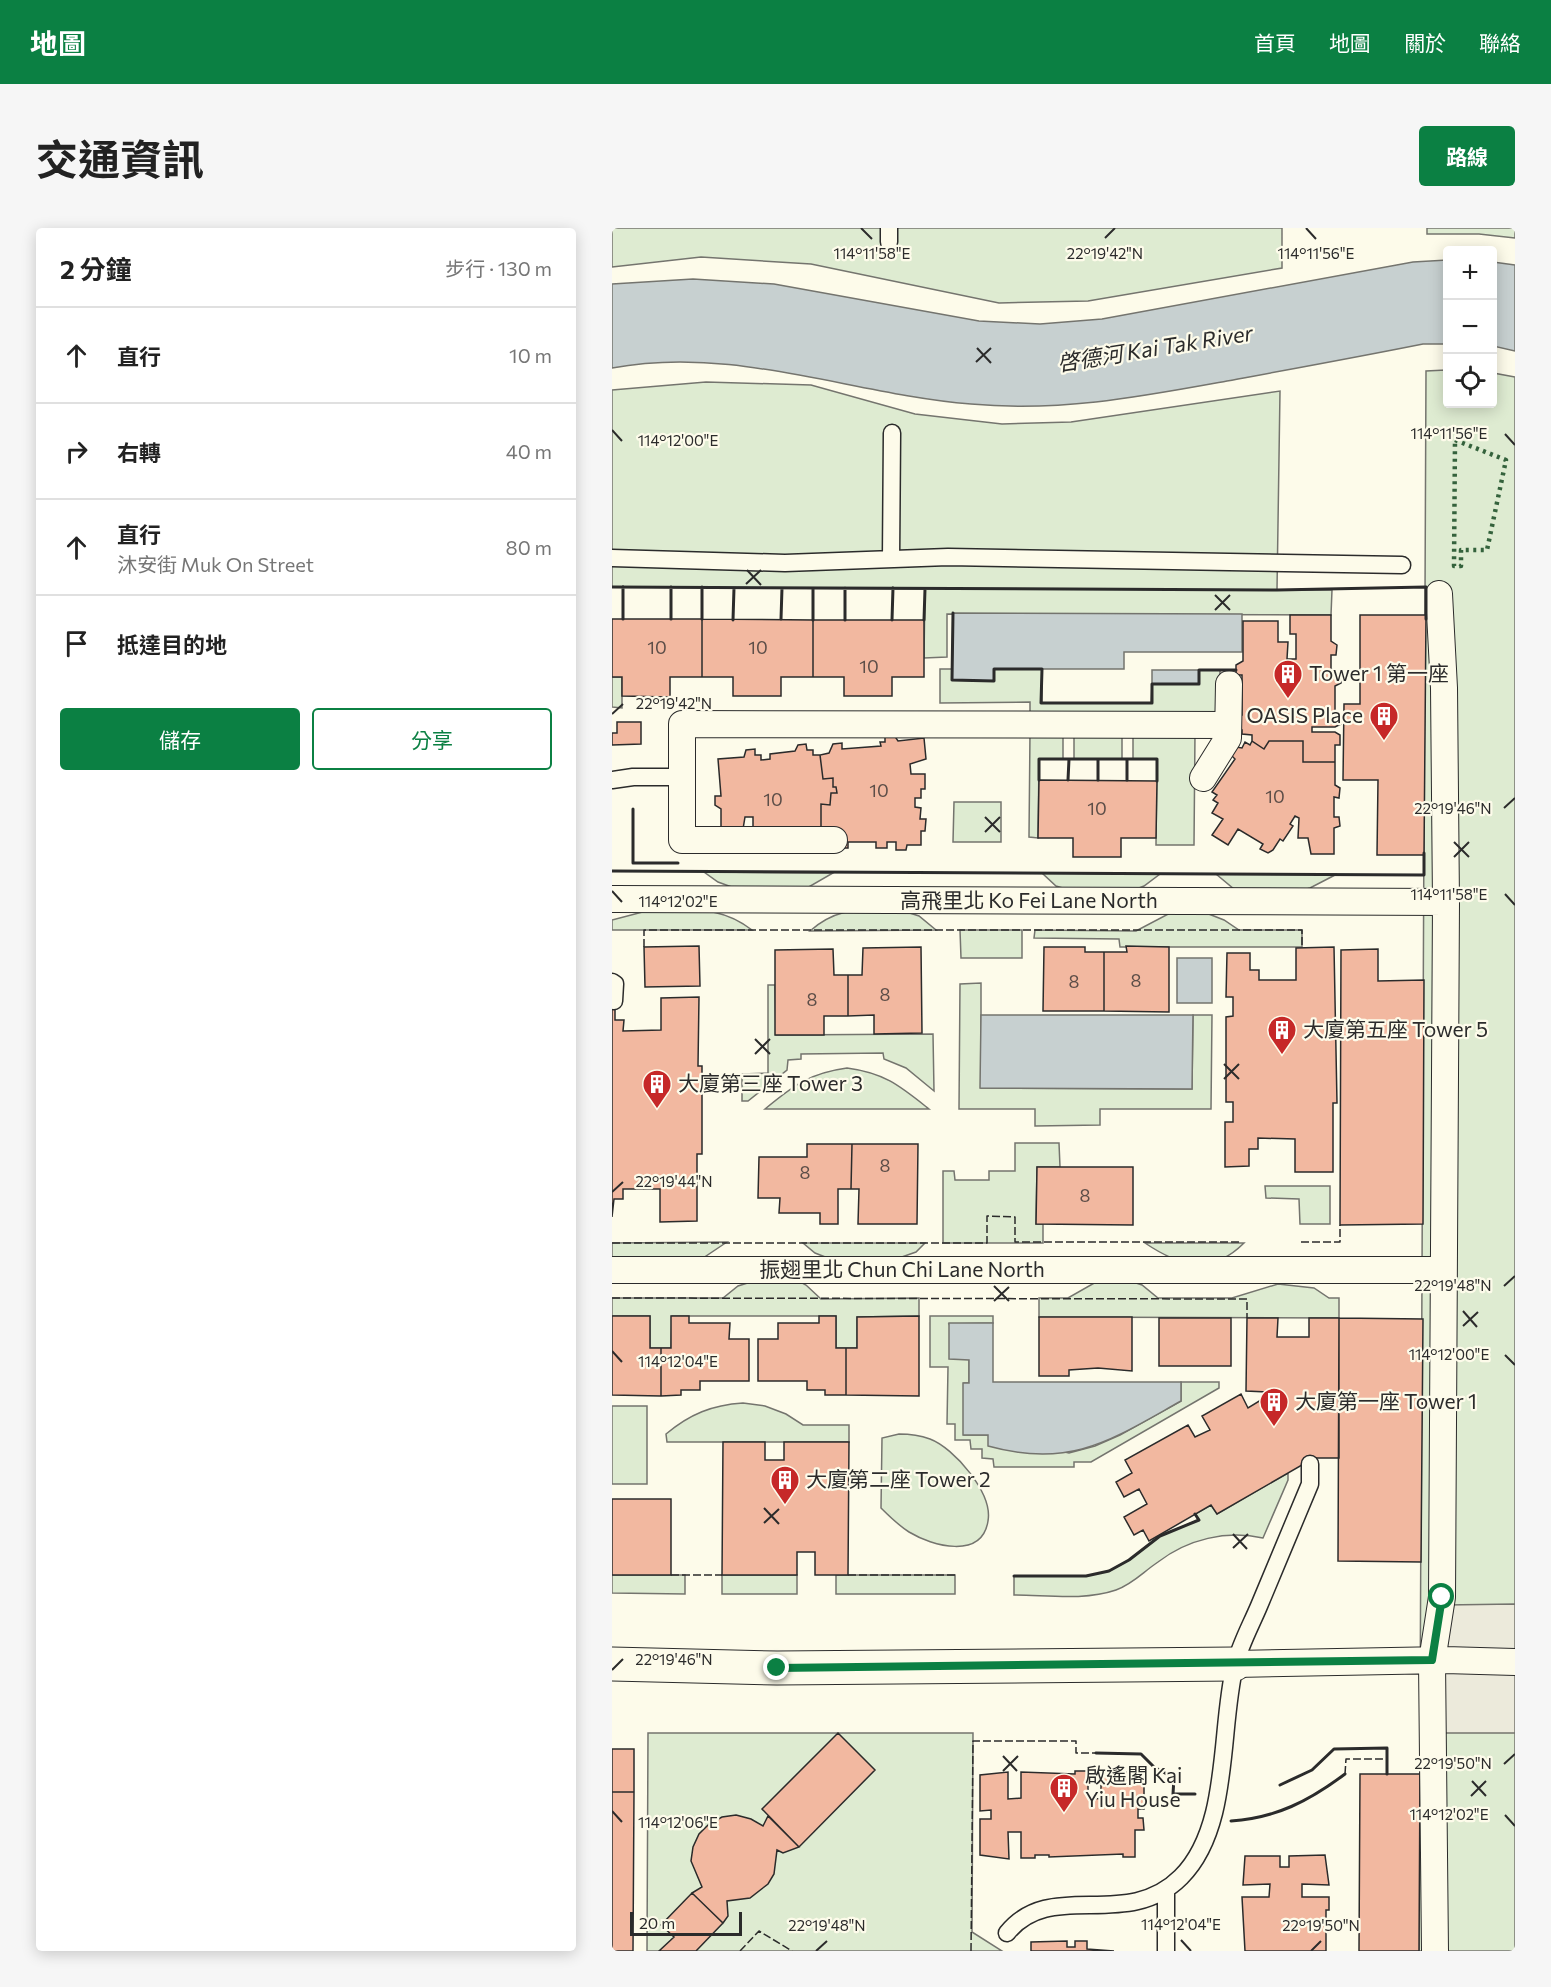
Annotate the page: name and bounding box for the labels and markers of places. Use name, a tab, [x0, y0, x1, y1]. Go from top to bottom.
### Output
building icon: Tower 1 第一座	[1272, 658, 1304, 700]
place label: Tower 1 第一座	[1309, 660, 1449, 685]
building icon: OASIS Place	[1368, 700, 1400, 742]
place label: OASIS Place	[1247, 702, 1363, 727]
building icon: 大廈第五座 Tower 5	[1266, 1014, 1298, 1056]
place label: 大廈第五座 Tower 5	[1303, 1016, 1488, 1041]
building icon: 大廈第三座 Tower 3	[641, 1068, 673, 1110]
place label: 大廈第三座 Tower 3	[678, 1070, 863, 1095]
building icon: 大廈第一座 Tower 1	[1258, 1386, 1290, 1428]
place label: 大廈第一座 Tower 1	[1295, 1388, 1477, 1413]
building icon: 大廈第二座 Tower 2	[769, 1464, 801, 1506]
place label: 大廈第二座 Tower 2	[806, 1466, 991, 1491]
place label: 啟遙閣 Kai Yiu House	[1085, 1762, 1183, 1811]
building icon: 啟遙閣 Kai Yiu House	[1048, 1772, 1080, 1814]

